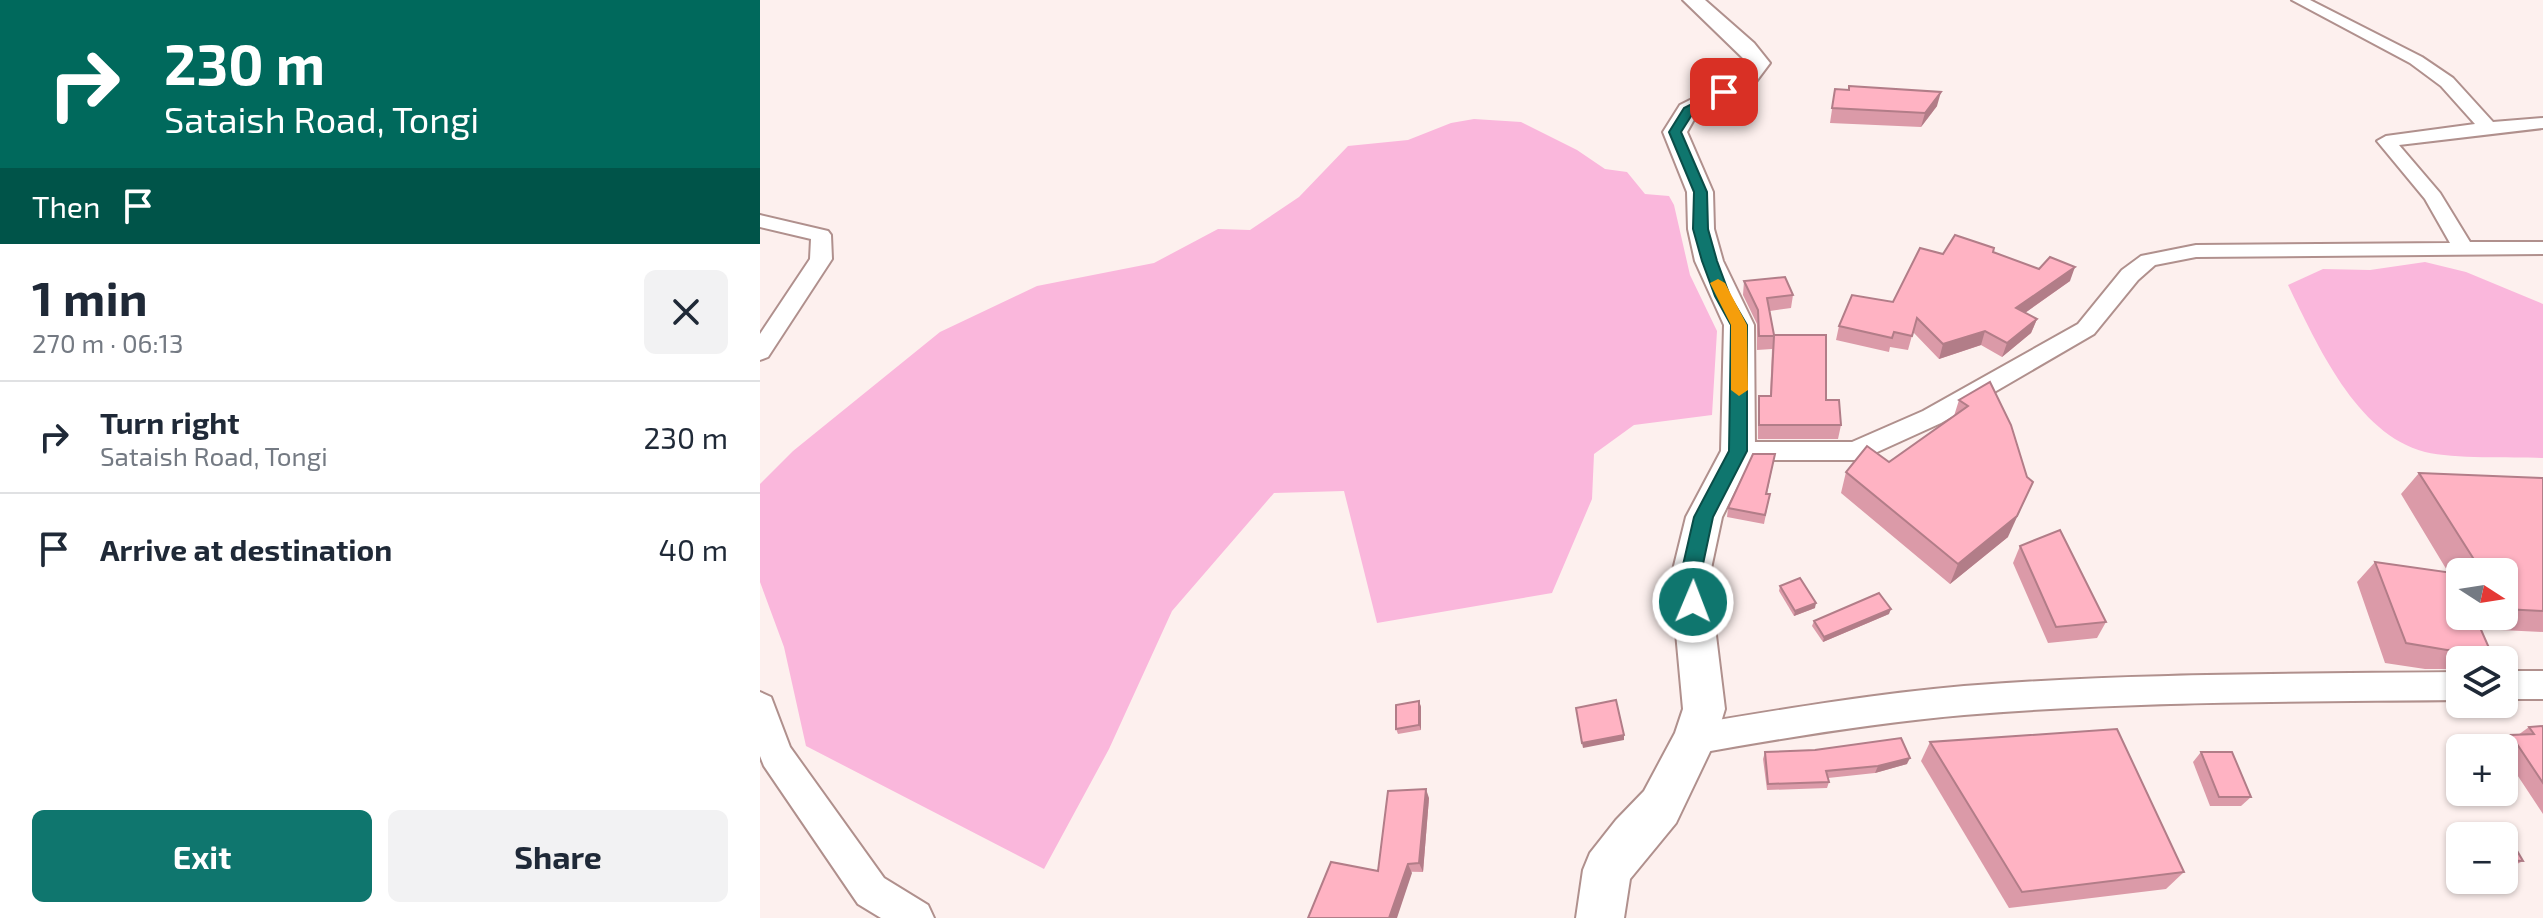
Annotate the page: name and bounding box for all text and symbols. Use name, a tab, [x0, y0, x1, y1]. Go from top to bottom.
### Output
text: 230 m	[164, 29, 325, 96]
icon: right	[32, 32, 136, 136]
pin	[1690, 58, 1758, 126]
icon: arrive	[1702, 70, 1746, 114]
text: Sataish Road, Tongi	[164, 97, 479, 140]
icon: arrive	[116, 184, 160, 228]
text: Then	[32, 188, 100, 224]
text: 1 min	[32, 268, 148, 326]
button: close	[644, 270, 728, 354]
text: 270 m · 06:13	[32, 327, 183, 358]
text: Turn right	[100, 404, 240, 440]
icon: right	[32, 415, 76, 459]
text: 230 m	[643, 419, 728, 455]
text: Sataish Road, Tongi	[100, 440, 328, 471]
icon: arrive	[32, 527, 76, 571]
text: Arrive at destination	[100, 531, 392, 567]
text: 40 m	[658, 531, 728, 567]
north arrow	[2446, 558, 2518, 630]
map controls	[2446, 558, 2518, 894]
position arrow	[1651, 560, 1735, 644]
button: layers	[2446, 646, 2518, 718]
button: +	[2446, 734, 2518, 806]
button: Exit	[32, 810, 372, 902]
button: Share	[388, 810, 728, 902]
button: −	[2446, 822, 2518, 894]

